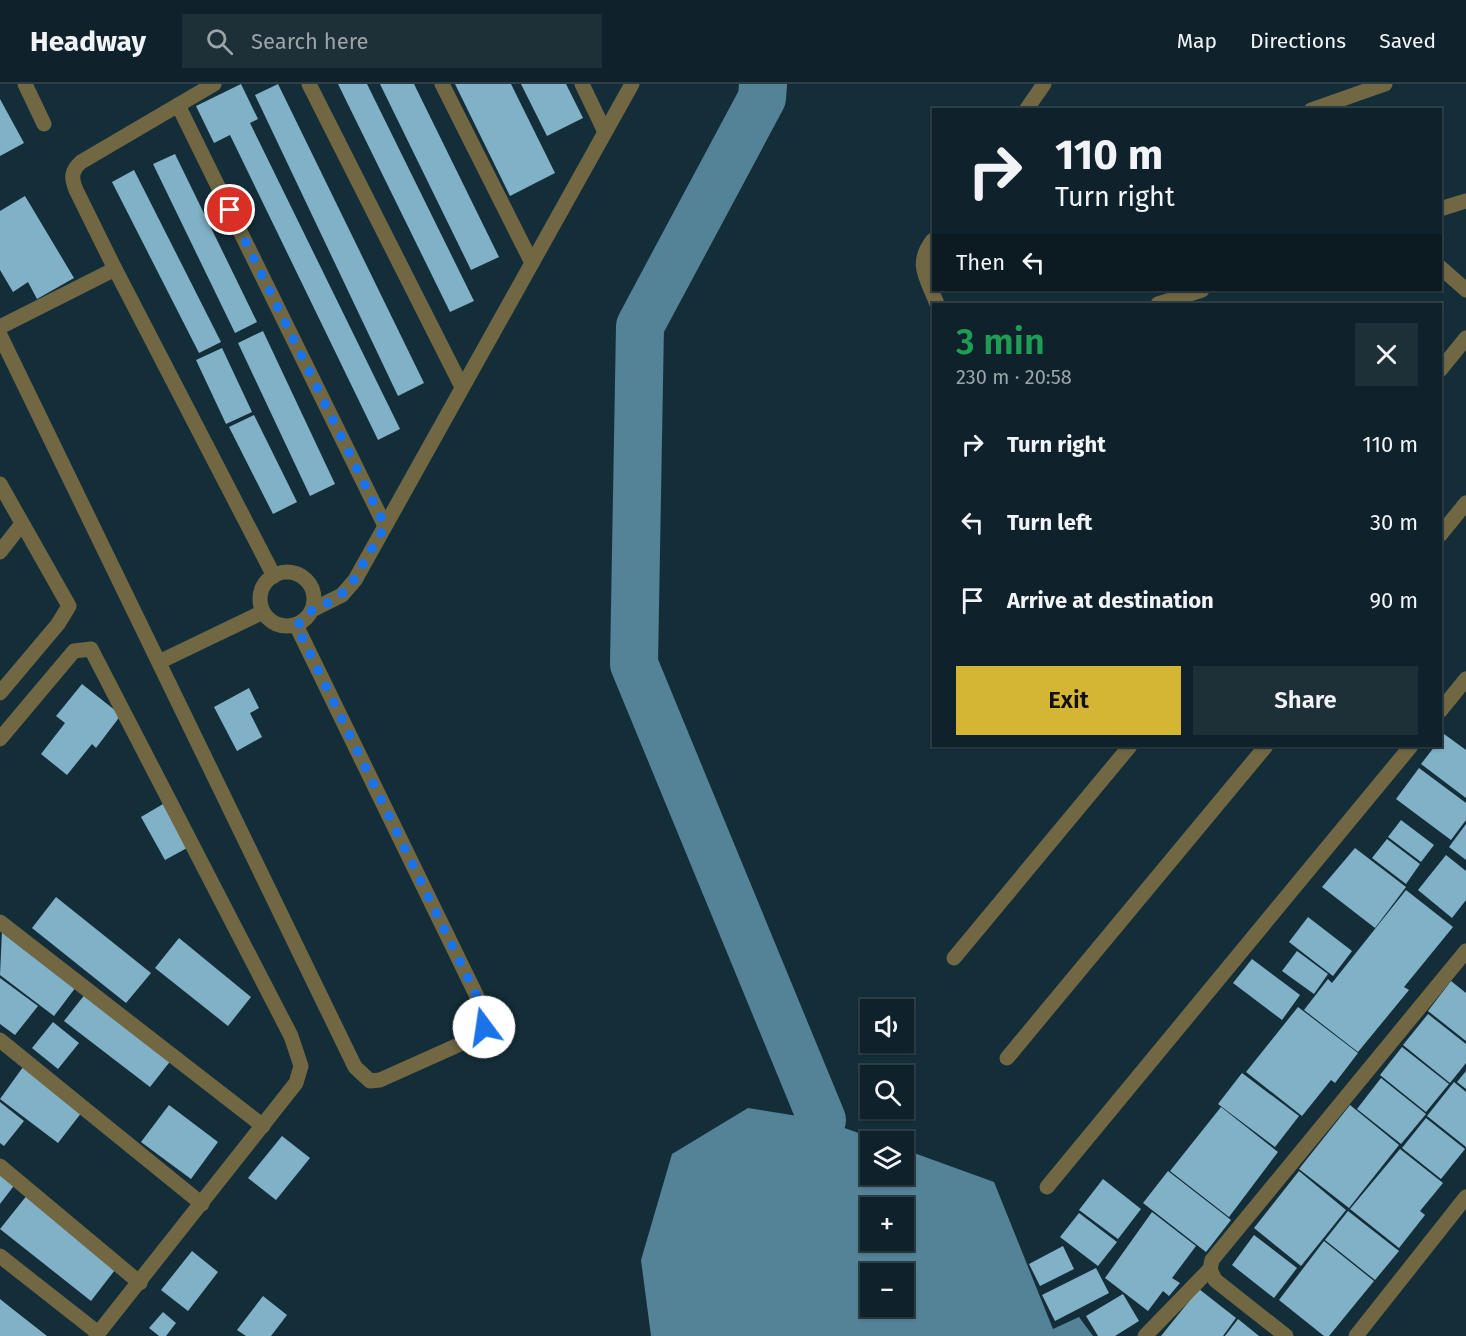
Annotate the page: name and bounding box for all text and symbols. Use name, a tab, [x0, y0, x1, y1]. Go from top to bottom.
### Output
search box	[182, 14, 602, 68]
text: Headway	[30, 25, 146, 58]
icon: search	[203, 25, 236, 58]
text: Search here	[251, 28, 369, 55]
text: Map	[1177, 28, 1217, 54]
text: Directions	[1250, 28, 1346, 54]
text: Saved	[1379, 28, 1436, 54]
text: 110 m	[1055, 130, 1163, 180]
icon: right	[956, 132, 1034, 210]
text: Turn right	[1055, 181, 1175, 213]
pin	[204, 184, 255, 235]
icon: arrive	[213, 193, 246, 226]
icon: left	[1017, 246, 1050, 279]
text: Then	[956, 249, 1005, 276]
text: 3 min	[956, 320, 1045, 364]
button: close	[1355, 323, 1418, 386]
text: 230 m · 20:58	[956, 365, 1072, 389]
icon: right	[956, 428, 989, 461]
text: Turn right	[1007, 431, 1106, 458]
text: 110 m	[1362, 431, 1418, 458]
icon: left	[956, 506, 989, 539]
text: Turn left	[1007, 509, 1092, 536]
text: 30 m	[1370, 509, 1418, 536]
icon: arrive	[956, 584, 989, 617]
text: Arrive at destination	[1007, 587, 1214, 614]
text: 90 m	[1369, 587, 1418, 614]
button: Exit	[956, 666, 1181, 735]
button: Share	[1193, 666, 1418, 735]
position arrow	[452, 995, 516, 1059]
map controls	[860, 999, 914, 1317]
button: sound	[860, 999, 914, 1053]
button: search	[860, 1065, 914, 1119]
button: layers	[860, 1131, 914, 1185]
button: +	[860, 1197, 914, 1251]
button: −	[860, 1263, 914, 1317]

